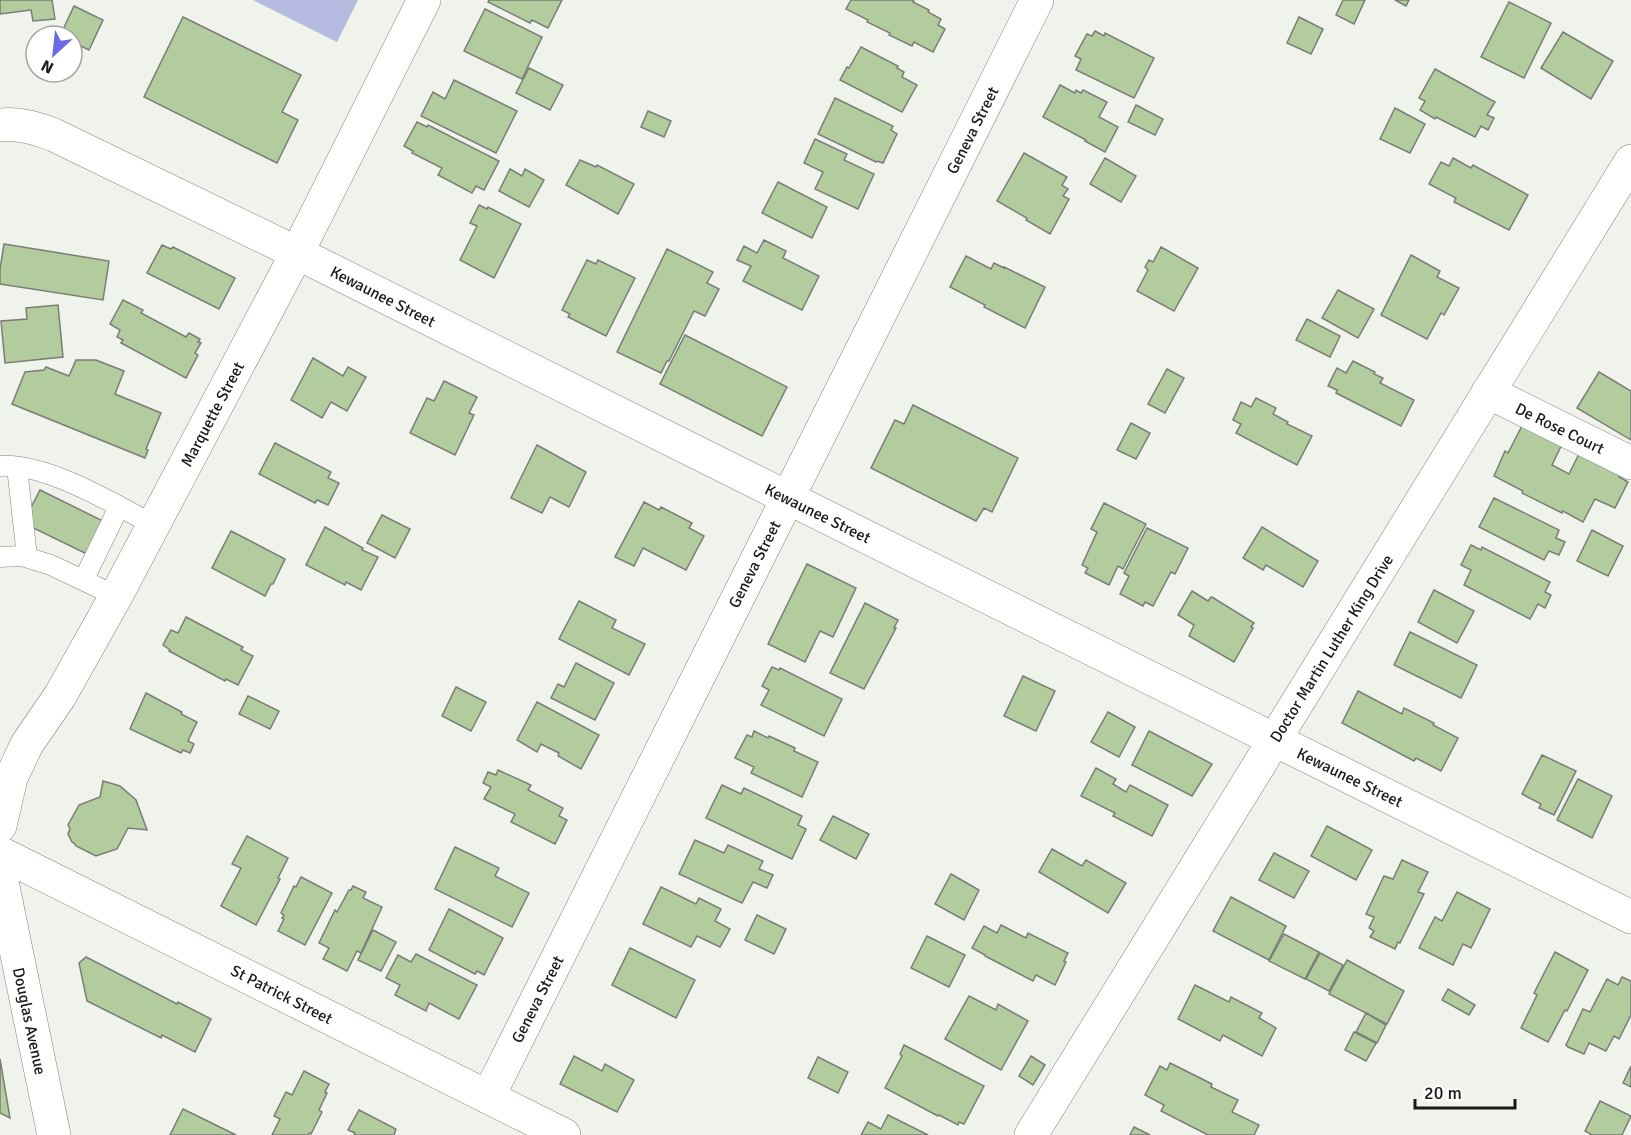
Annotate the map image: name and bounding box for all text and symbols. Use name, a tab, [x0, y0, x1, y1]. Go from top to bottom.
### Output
north arrow	[24, 24, 84, 84]
text: N	[38, 55, 57, 78]
street label: Geneva Street	[942, 83, 1004, 178]
street label: Kewaunee Street	[327, 262, 439, 332]
street label: Marquette Street	[177, 358, 249, 470]
street label: De Rose Court	[1512, 399, 1608, 459]
street label: Kewaunee Street	[761, 480, 874, 548]
street label: Geneva Street	[724, 517, 786, 612]
street label: Doctor Martin Luther King Drive	[1266, 551, 1398, 746]
street label: Kewaunee Street	[1293, 744, 1406, 812]
street label: Geneva Street	[507, 952, 569, 1047]
street label: St Patrick Street	[227, 961, 336, 1029]
street label: Douglas Avenue	[8, 966, 50, 1077]
scale bar	[1415, 1072, 1516, 1110]
text: 20 m	[1424, 1082, 1462, 1104]

